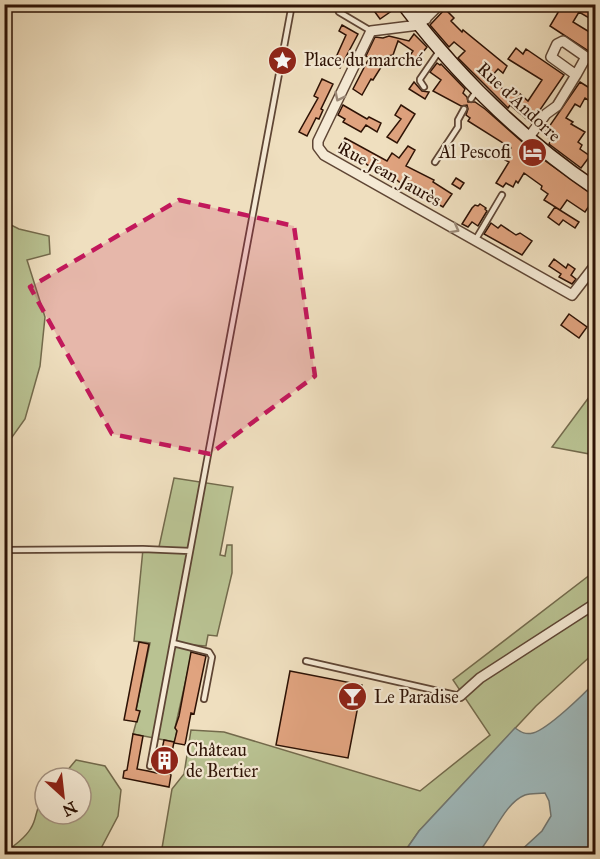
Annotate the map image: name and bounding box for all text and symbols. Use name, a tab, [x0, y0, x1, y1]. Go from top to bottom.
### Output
place icon: Place du marché	[267, 44, 299, 76]
place label: Place du marché	[304, 49, 423, 71]
street label: Rue d'Andorre	[472, 57, 566, 147]
one-way arrow	[335, 91, 347, 102]
hotel icon: Al Pescofi	[516, 136, 548, 168]
street label: Rue Jean Jaurès	[334, 137, 445, 212]
place label: Al Pescofi	[438, 141, 512, 163]
one-way arrow	[449, 222, 459, 233]
bar icon: Le Paradise	[337, 681, 369, 713]
place label: Le Paradise	[374, 686, 459, 708]
place label: Château de Bertier	[186, 739, 258, 782]
building icon: Château de Bertier	[149, 744, 181, 776]
north arrow	[33, 766, 93, 826]
text: N	[59, 797, 80, 821]

